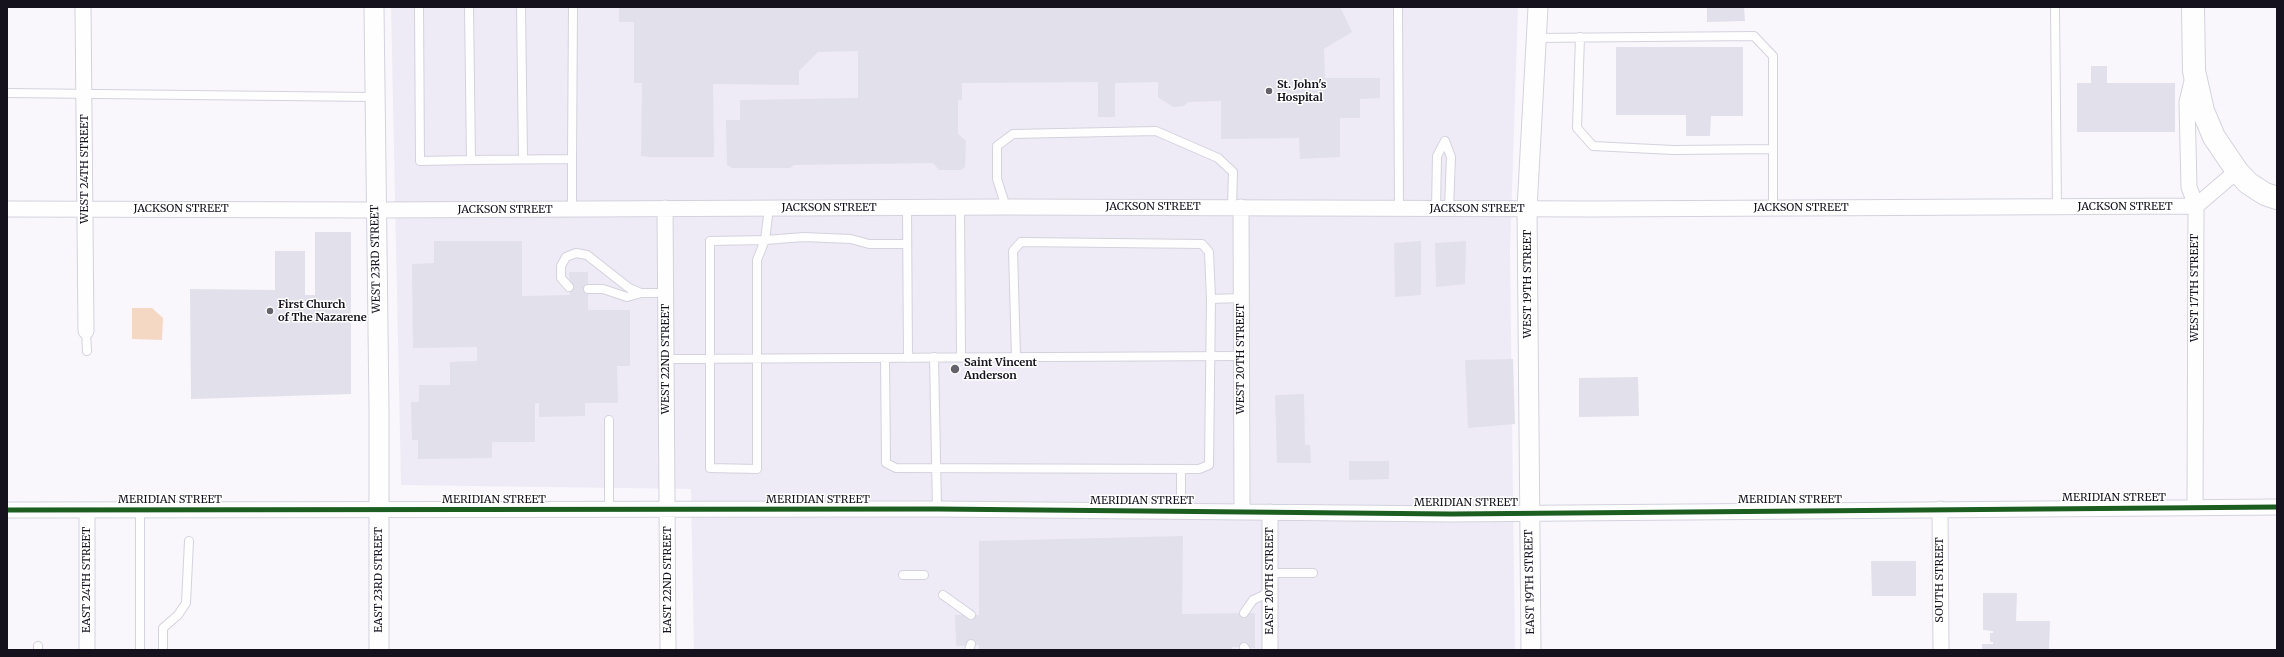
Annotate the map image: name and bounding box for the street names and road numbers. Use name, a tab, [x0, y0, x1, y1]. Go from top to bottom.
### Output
street label: WEST 24TH STREET	[78, 114, 92, 224]
street label: JACKSON STREET	[1105, 200, 1201, 214]
street label: JACKSON STREET	[2077, 200, 2173, 214]
street label: JACKSON STREET	[781, 201, 877, 215]
street label: JACKSON STREET	[1753, 201, 1849, 215]
street label: JACKSON STREET	[133, 202, 229, 216]
street label: JACKSON STREET	[1429, 202, 1525, 216]
street label: JACKSON STREET	[457, 203, 553, 217]
street label: WEST 23RD STREET	[368, 205, 384, 313]
street label: WEST 19TH STREET	[1521, 230, 1535, 338]
street label: WEST 17TH STREET	[2188, 234, 2202, 342]
street label: WEST 22ND STREET	[659, 304, 673, 414]
street label: WEST 20TH STREET	[1234, 304, 1248, 414]
street label: MERIDIAN STREET	[2062, 491, 2166, 505]
street label: MERIDIAN STREET	[118, 493, 222, 507]
street label: MERIDIAN STREET	[442, 493, 546, 507]
street label: MERIDIAN STREET	[766, 493, 870, 507]
street label: MERIDIAN STREET	[1738, 493, 1842, 507]
street label: MERIDIAN STREET	[1090, 494, 1194, 508]
street label: MERIDIAN STREET	[1414, 496, 1518, 510]
street label: EAST 22ND STREET	[661, 526, 675, 634]
street label: EAST 24TH STREET	[80, 527, 94, 633]
street label: EAST 23RD STREET	[372, 527, 386, 633]
street label: EAST 20TH STREET	[1263, 527, 1277, 635]
street label: EAST 19TH STREET	[1522, 529, 1538, 635]
street label: SOUTH STREET	[1933, 537, 1947, 623]

